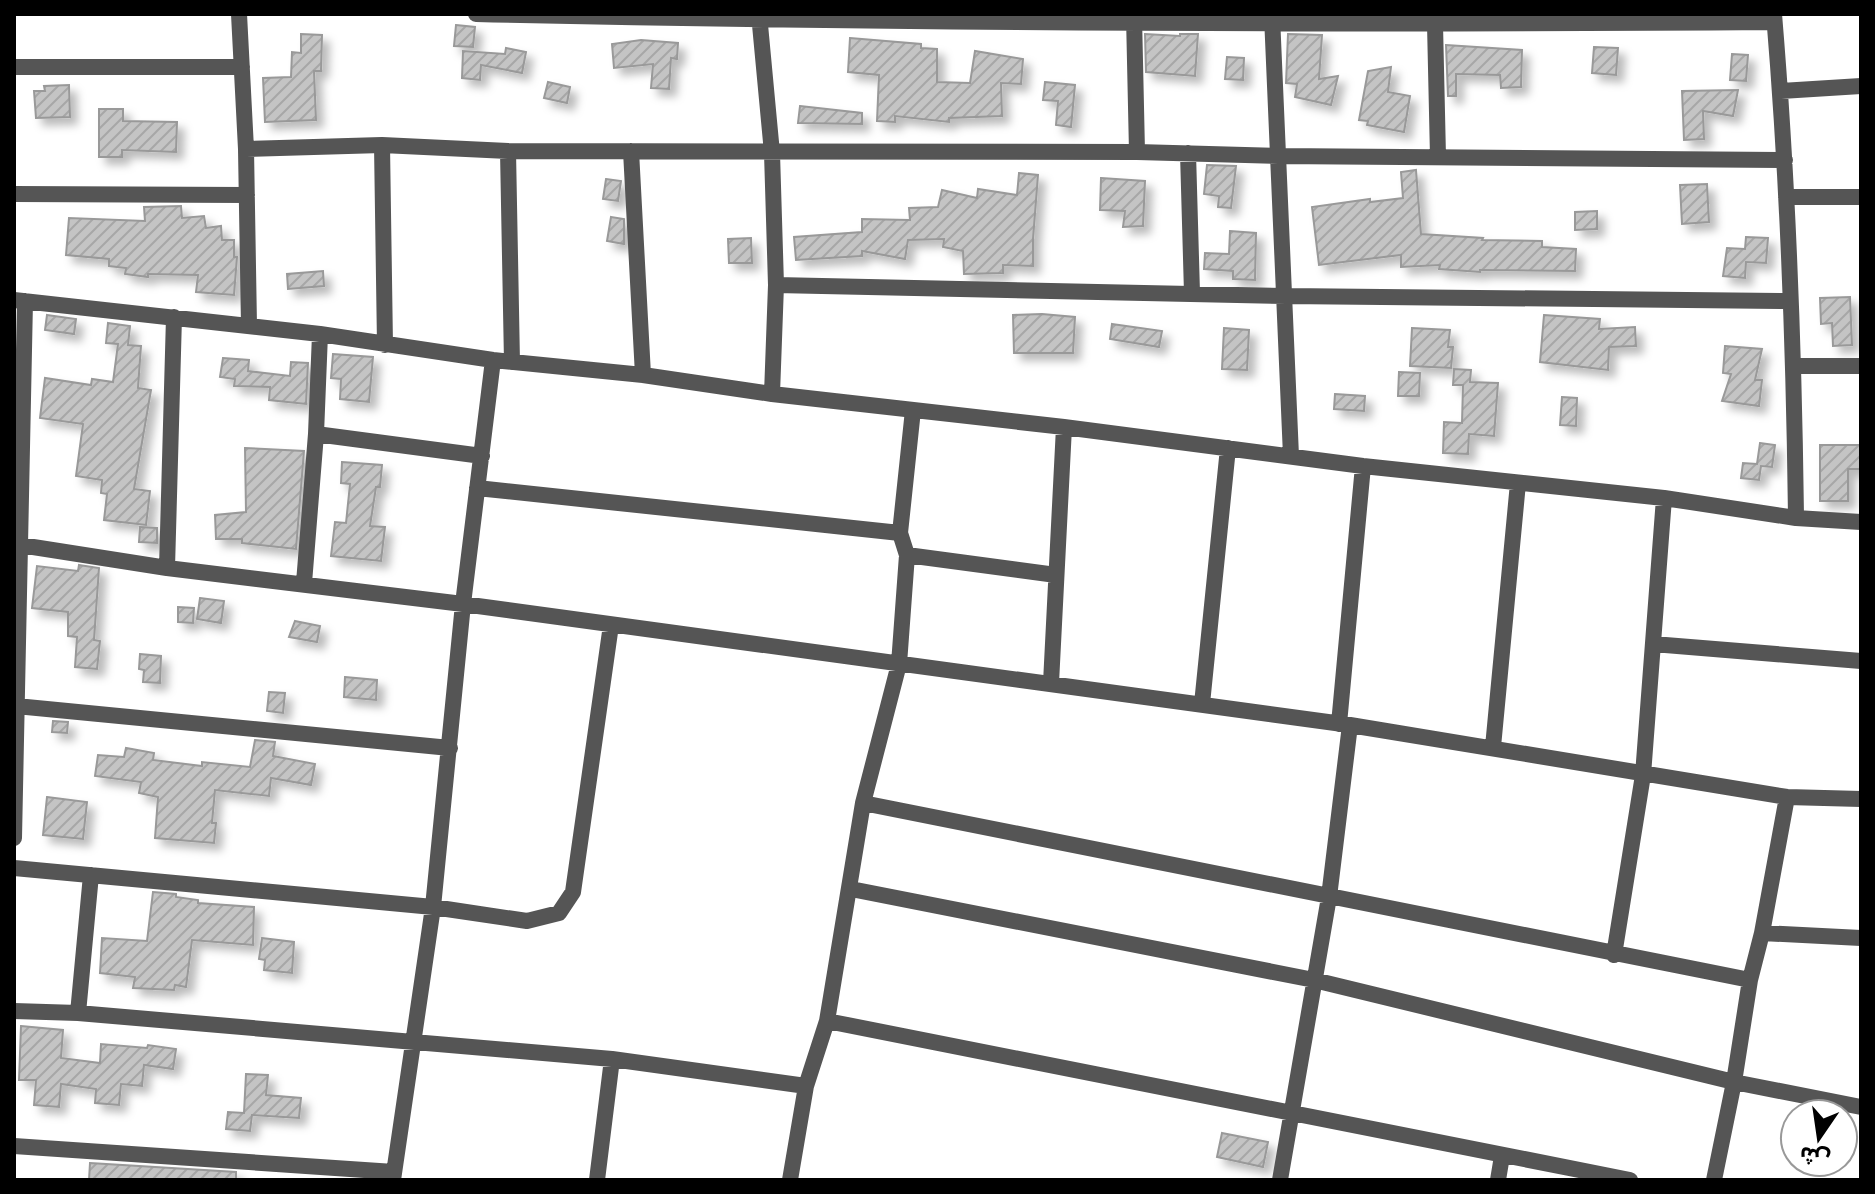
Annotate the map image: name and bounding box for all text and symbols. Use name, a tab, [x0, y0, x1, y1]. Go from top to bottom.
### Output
north arrow	[1779, 1098, 1859, 1178]
text: ش	[1797, 1140, 1832, 1173]

